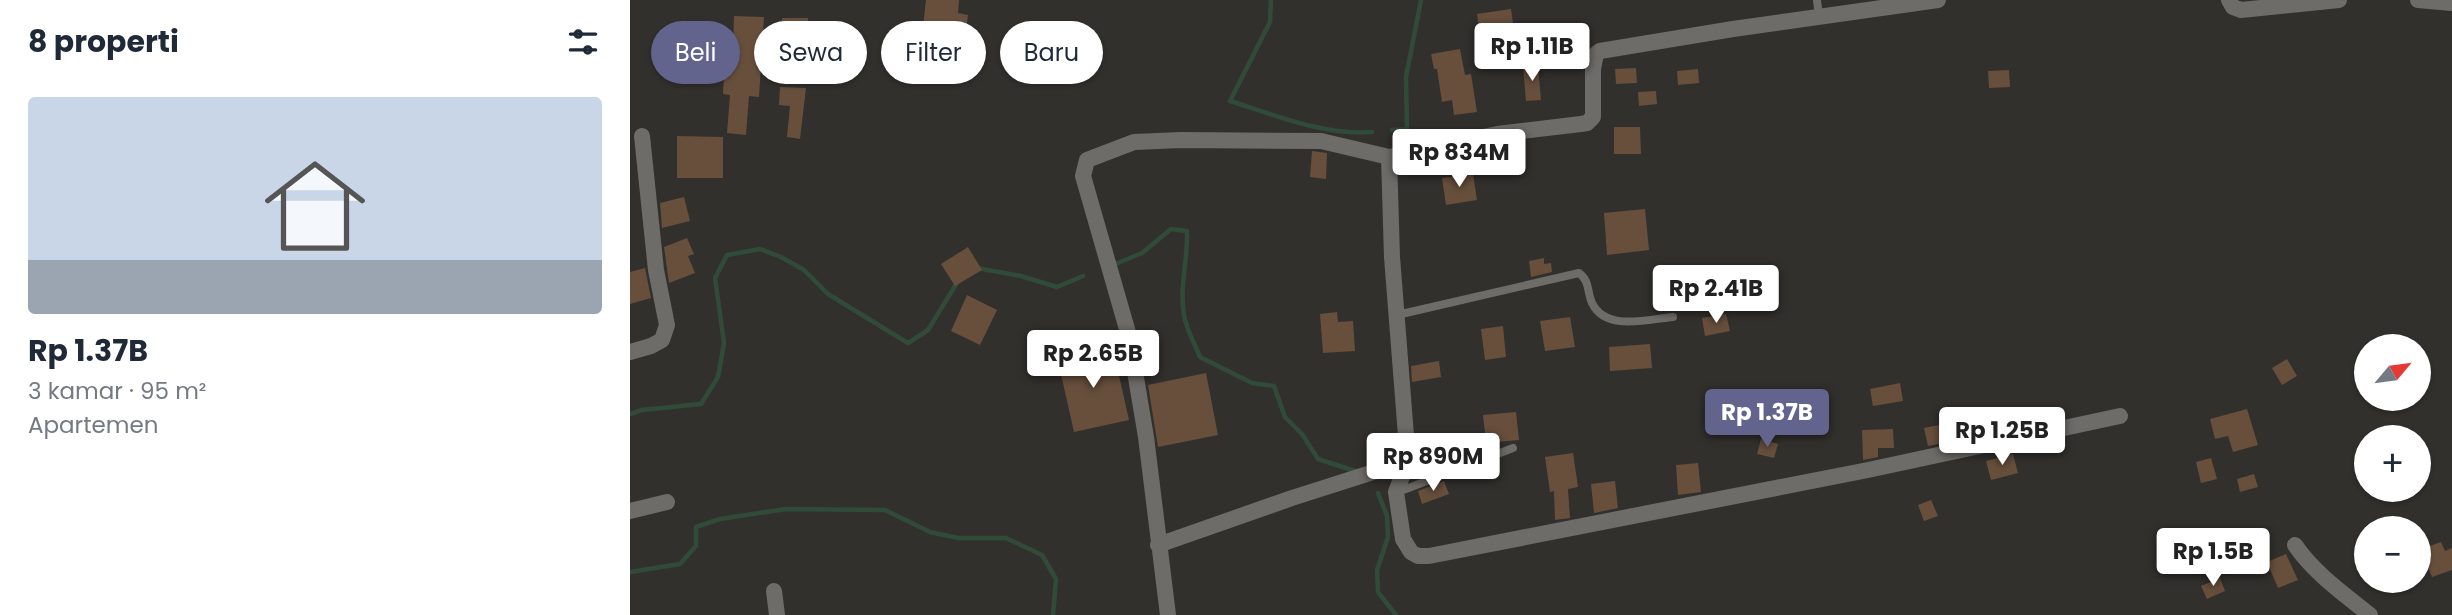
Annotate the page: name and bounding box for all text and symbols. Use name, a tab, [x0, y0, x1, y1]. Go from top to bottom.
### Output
text: 8 properti	[28, 20, 179, 63]
chip: Beli	[651, 21, 740, 84]
chip: Sewa	[754, 21, 867, 84]
chip: Filter	[881, 21, 986, 84]
chip: Baru	[1000, 21, 1103, 84]
icon: filters	[564, 23, 602, 61]
pin: Rp 1.11B	[1460, 24, 1604, 83]
text: Rp 1.11B	[1490, 30, 1574, 62]
pin: Rp 834M	[1394, 130, 1524, 189]
text: Rp 834M	[1409, 136, 1510, 168]
icon: home	[252, 143, 378, 269]
pin: Rp 2.41B	[1644, 266, 1788, 325]
text: Rp 2.41B	[1669, 272, 1763, 304]
text: Rp 1.37B	[28, 329, 148, 372]
pin: Rp 2.65B	[1021, 330, 1165, 390]
north arrow	[2354, 334, 2431, 411]
map controls	[2354, 334, 2431, 593]
text: Rp 2.65B	[1043, 337, 1143, 369]
text: 3 kamar · 95 m²	[28, 375, 206, 407]
pin: Rp 1.37B	[1695, 390, 1839, 449]
text: Rp 1.37B	[1721, 396, 1813, 428]
pin: Rp 1.25B	[1930, 407, 2074, 467]
text: Apartemen	[28, 409, 158, 441]
text: Rp 1.25B	[1955, 414, 2049, 446]
button: +	[2354, 425, 2431, 502]
pin: Rp 890M	[1368, 434, 1498, 493]
text: Rp 890M	[1383, 440, 1483, 472]
button: −	[2354, 516, 2431, 593]
pin: Rp 1.5B	[2148, 528, 2278, 588]
text: Rp 1.5B	[2173, 535, 2253, 567]

